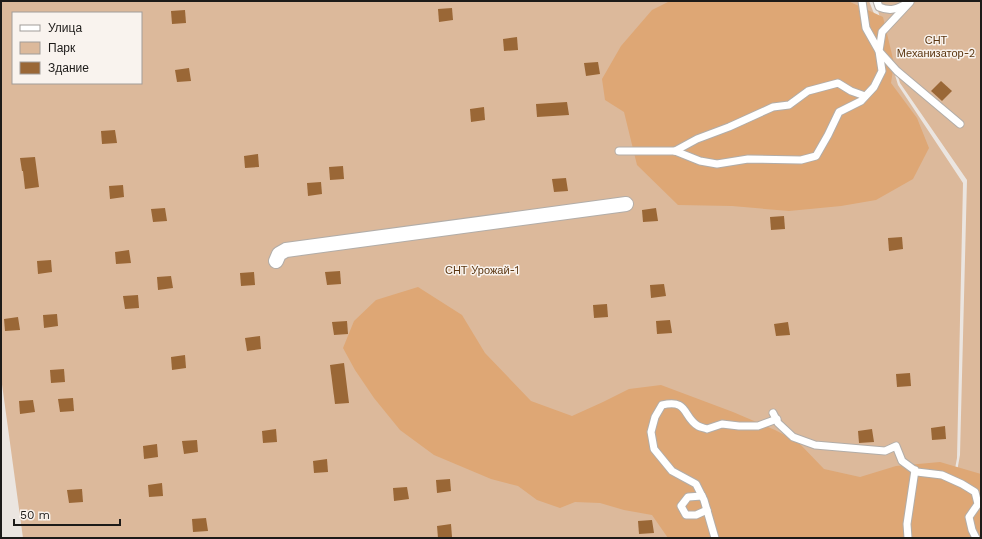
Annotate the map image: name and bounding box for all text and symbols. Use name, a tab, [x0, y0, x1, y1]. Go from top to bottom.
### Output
legend	[12, 12, 142, 84]
text: Улица	[48, 21, 82, 35]
park label: СНТ Механизатор-2	[897, 34, 975, 60]
text: Парк	[48, 41, 76, 55]
text: Здание	[48, 61, 89, 75]
park label: СНТ Урожай-1	[445, 264, 519, 277]
scale bar	[14, 501, 120, 527]
text: 50 m	[20, 508, 50, 522]

